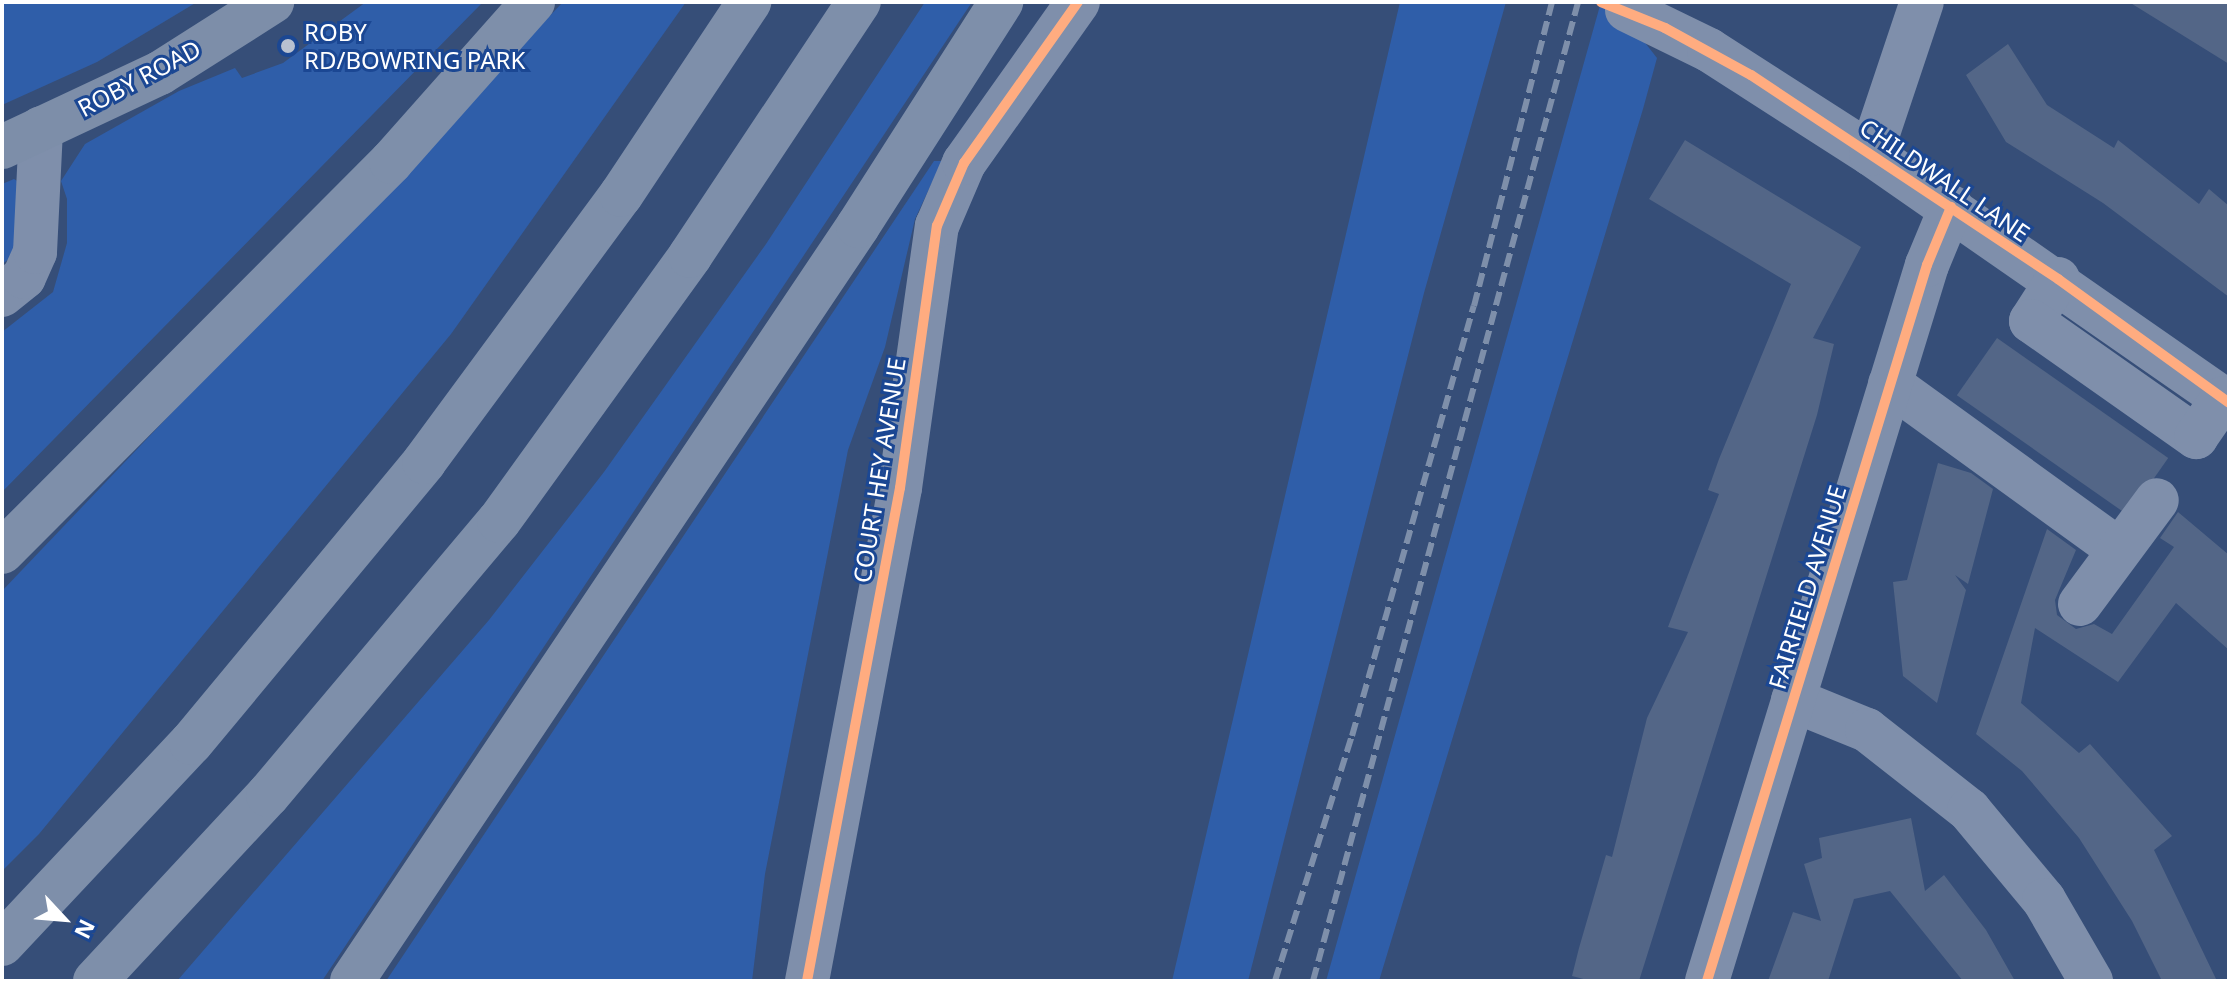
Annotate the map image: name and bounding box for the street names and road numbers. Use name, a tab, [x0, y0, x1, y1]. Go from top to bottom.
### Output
street label: ROBY ROAD	[73, 34, 205, 122]
street label: CHILDWALL LANE	[1855, 113, 2035, 247]
street label: COURT HEY AVENUE	[847, 355, 911, 585]
street label: FAIRFIELD AVENUE	[1762, 481, 1852, 693]

